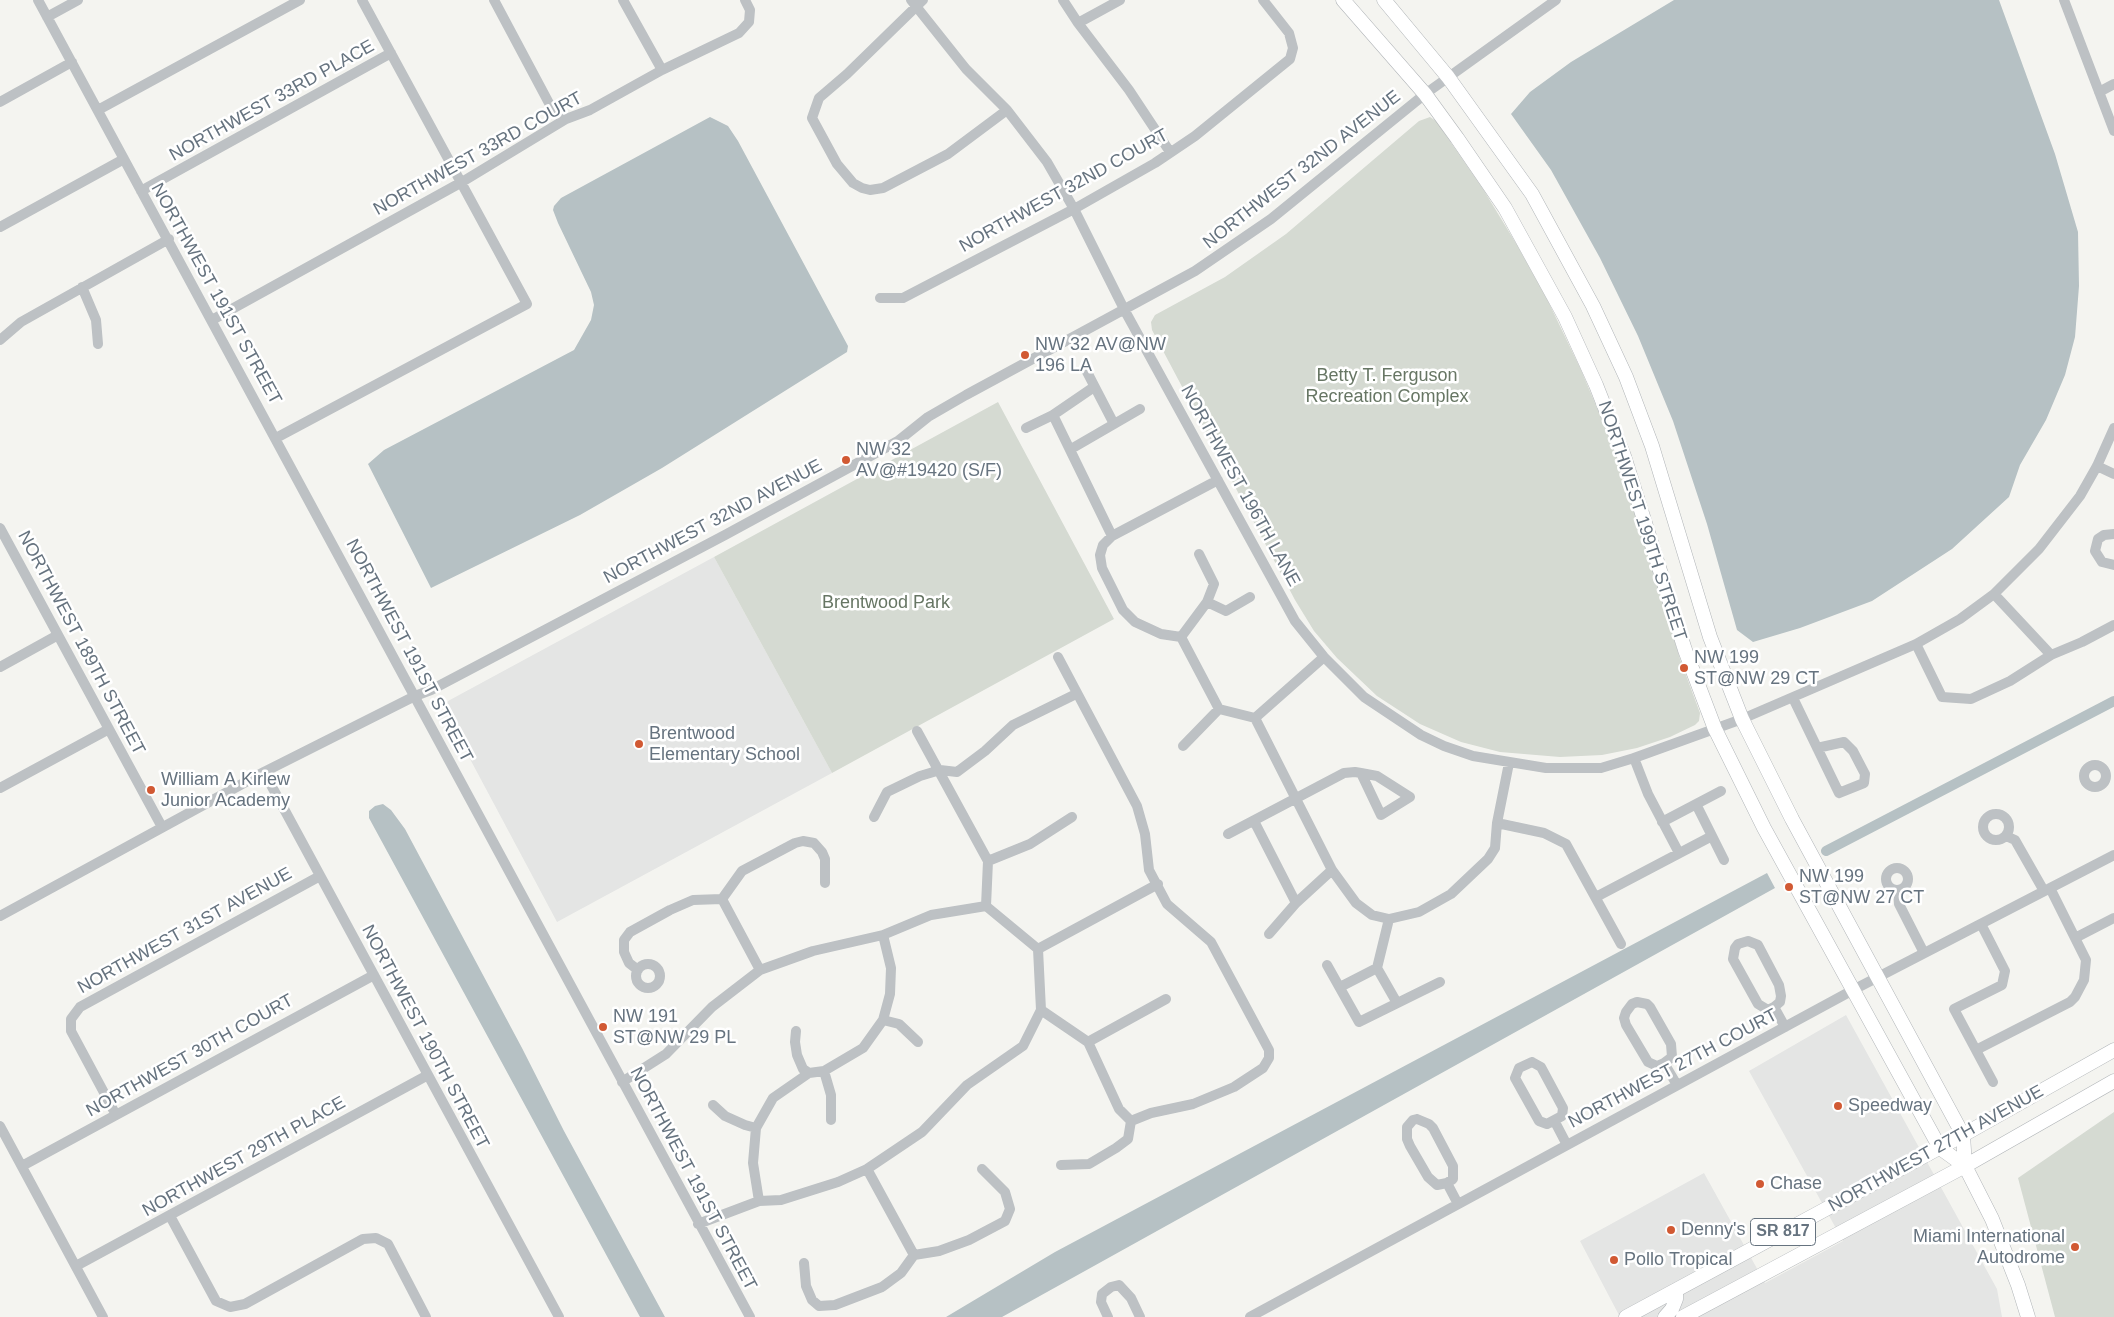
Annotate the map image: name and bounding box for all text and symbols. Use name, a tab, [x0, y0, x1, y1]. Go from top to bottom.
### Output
street label: NORTHWEST 33RD PLACE	[166, 36, 378, 166]
street label: NORTHWEST 32ND AVENUE	[1199, 86, 1405, 254]
street label: NORTHWEST 33RD COURT	[370, 88, 586, 220]
street label: NORTHWEST 32ND COURT	[956, 125, 1172, 257]
street label: NORTHWEST 191ST STREET	[146, 180, 286, 408]
place label: NW 32 AV@NW 196 LA	[1035, 334, 1166, 376]
marker: NW 32 AV@NW 196 LA	[1019, 349, 1031, 361]
park label: Betty T. Ferguson Recreation Complex	[1305, 365, 1469, 408]
street label: NORTHWEST 196TH LANE	[1176, 382, 1304, 590]
street label: NORTHWEST 199TH STREET	[1593, 398, 1691, 644]
place label: NW 32 AV@#19420 (S/F)	[856, 439, 1002, 482]
marker: NW 32 AV@#19420 (S/F)	[840, 454, 852, 466]
street label: NORTHWEST 32ND AVENUE	[600, 455, 826, 589]
street label: NORTHWEST 189TH STREET	[13, 527, 149, 759]
street label: NORTHWEST 191ST STREET	[341, 536, 477, 766]
park label: Brentwood Park	[822, 592, 950, 614]
place label: NW 199 ST@NW 29 CT	[1694, 647, 1819, 690]
marker: NW 199 ST@NW 29 CT	[1678, 662, 1690, 674]
place label: Brentwood Elementary School	[649, 723, 800, 766]
marker: Brentwood Elementary School	[633, 738, 645, 750]
place label: William A Kirlew Junior Academy	[161, 769, 290, 812]
marker: William A Kirlew Junior Academy	[145, 784, 157, 796]
street label: NORTHWEST 31ST AVENUE	[74, 863, 296, 999]
place label: NW 199 ST@NW 27 CT	[1799, 866, 1924, 909]
marker: NW 199 ST@NW 27 CT	[1783, 881, 1795, 893]
street label: NORTHWEST 190TH STREET	[357, 921, 493, 1153]
street label: NORTHWEST 30TH COURT	[83, 990, 297, 1122]
street label: NORTHWEST 27TH COURT	[1565, 1005, 1781, 1133]
place label: NW 191 ST@NW 29 PL	[613, 1006, 736, 1048]
marker: NW 191 ST@NW 29 PL	[597, 1021, 609, 1033]
street label: NORTHWEST 191ST STREET	[625, 1064, 761, 1294]
street label: NORTHWEST 27TH AVENUE	[1825, 1081, 2047, 1217]
street label: NORTHWEST 29TH PLACE	[139, 1092, 349, 1222]
place label: Speedway	[1848, 1095, 1932, 1117]
marker: Speedway	[1832, 1100, 1844, 1112]
place label: Chase	[1770, 1173, 1822, 1195]
marker: Chase	[1754, 1178, 1766, 1190]
road number: SR 817	[1750, 1218, 1816, 1246]
place label: Denny's	[1681, 1219, 1745, 1241]
marker: Denny's	[1665, 1224, 1677, 1236]
place label: Miami International Autodrome	[1913, 1226, 2065, 1268]
marker: Miami International Autodrome	[2069, 1241, 2081, 1253]
place label: Pollo Tropical	[1624, 1249, 1732, 1271]
marker: Pollo Tropical	[1608, 1254, 1620, 1266]

